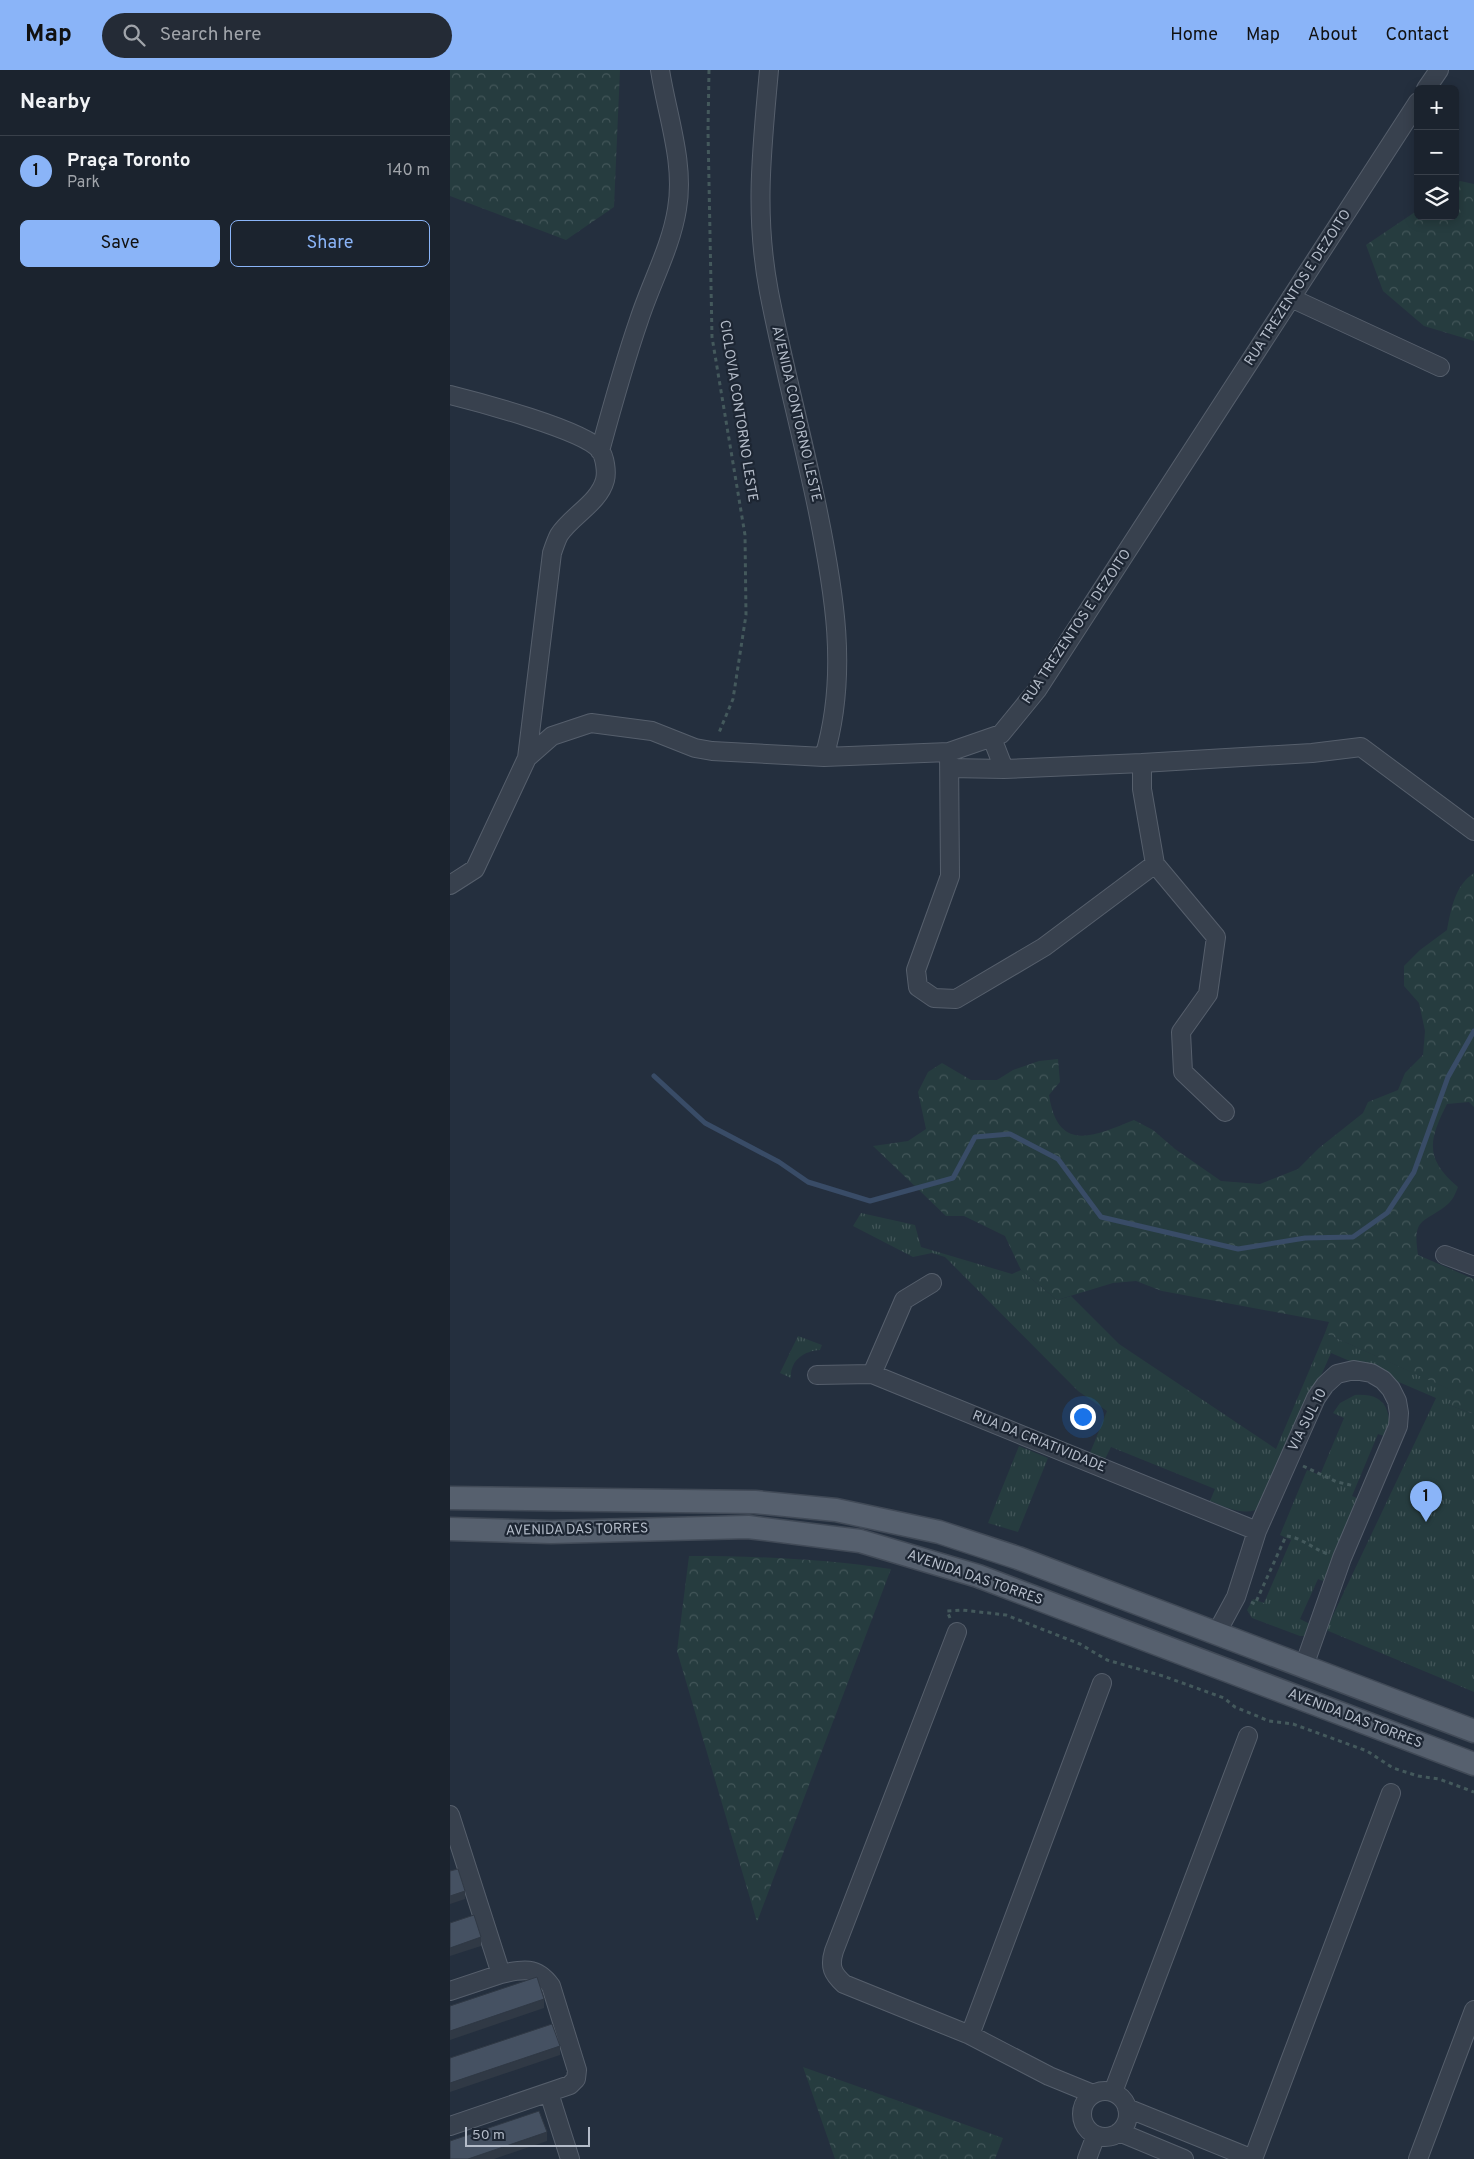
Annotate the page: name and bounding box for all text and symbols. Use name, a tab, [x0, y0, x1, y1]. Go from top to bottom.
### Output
search box	[102, 13, 452, 58]
text: Map	[25, 20, 72, 50]
icon: search	[120, 21, 148, 49]
text: Search here	[160, 23, 261, 47]
text: Home	[1170, 24, 1218, 47]
text: Map	[1246, 24, 1280, 47]
text: About	[1308, 24, 1357, 47]
text: Contact	[1385, 24, 1449, 47]
map controls	[1414, 85, 1459, 220]
button: +	[1414, 85, 1459, 130]
text: Nearby	[20, 89, 91, 116]
button: −	[1414, 130, 1459, 175]
text: Praça Toronto	[67, 149, 191, 173]
text: 1	[33, 161, 39, 181]
text: 140 m	[387, 161, 430, 181]
text: Park	[67, 173, 100, 193]
button: layers	[1414, 175, 1459, 220]
street label: RUA TREZENTOS E DEZOITO	[1241, 207, 1355, 369]
button: Save	[20, 220, 220, 267]
button: Share	[230, 220, 430, 267]
street label: CICLOVIA CONTORNO LESTE	[715, 319, 761, 503]
street label: AVENIDA CONTORNO LESTE	[767, 324, 825, 504]
street label: RUA TREZENTOS E DEZOITO	[1019, 546, 1135, 708]
street label: VIA SUL 10	[1285, 1386, 1331, 1454]
your location	[1070, 1404, 1096, 1430]
street label: RUA DA CRIATIVIDADE	[970, 1407, 1108, 1477]
pin: 1	[1410, 1481, 1442, 1522]
street label: AVENIDA DAS TORRES	[506, 1520, 648, 1540]
street label: AVENIDA DAS TORRES	[905, 1547, 1045, 1609]
street label: AVENIDA DAS TORRES	[1285, 1686, 1425, 1752]
scale bar	[465, 2124, 590, 2147]
text: 50 m	[472, 2127, 505, 2144]

